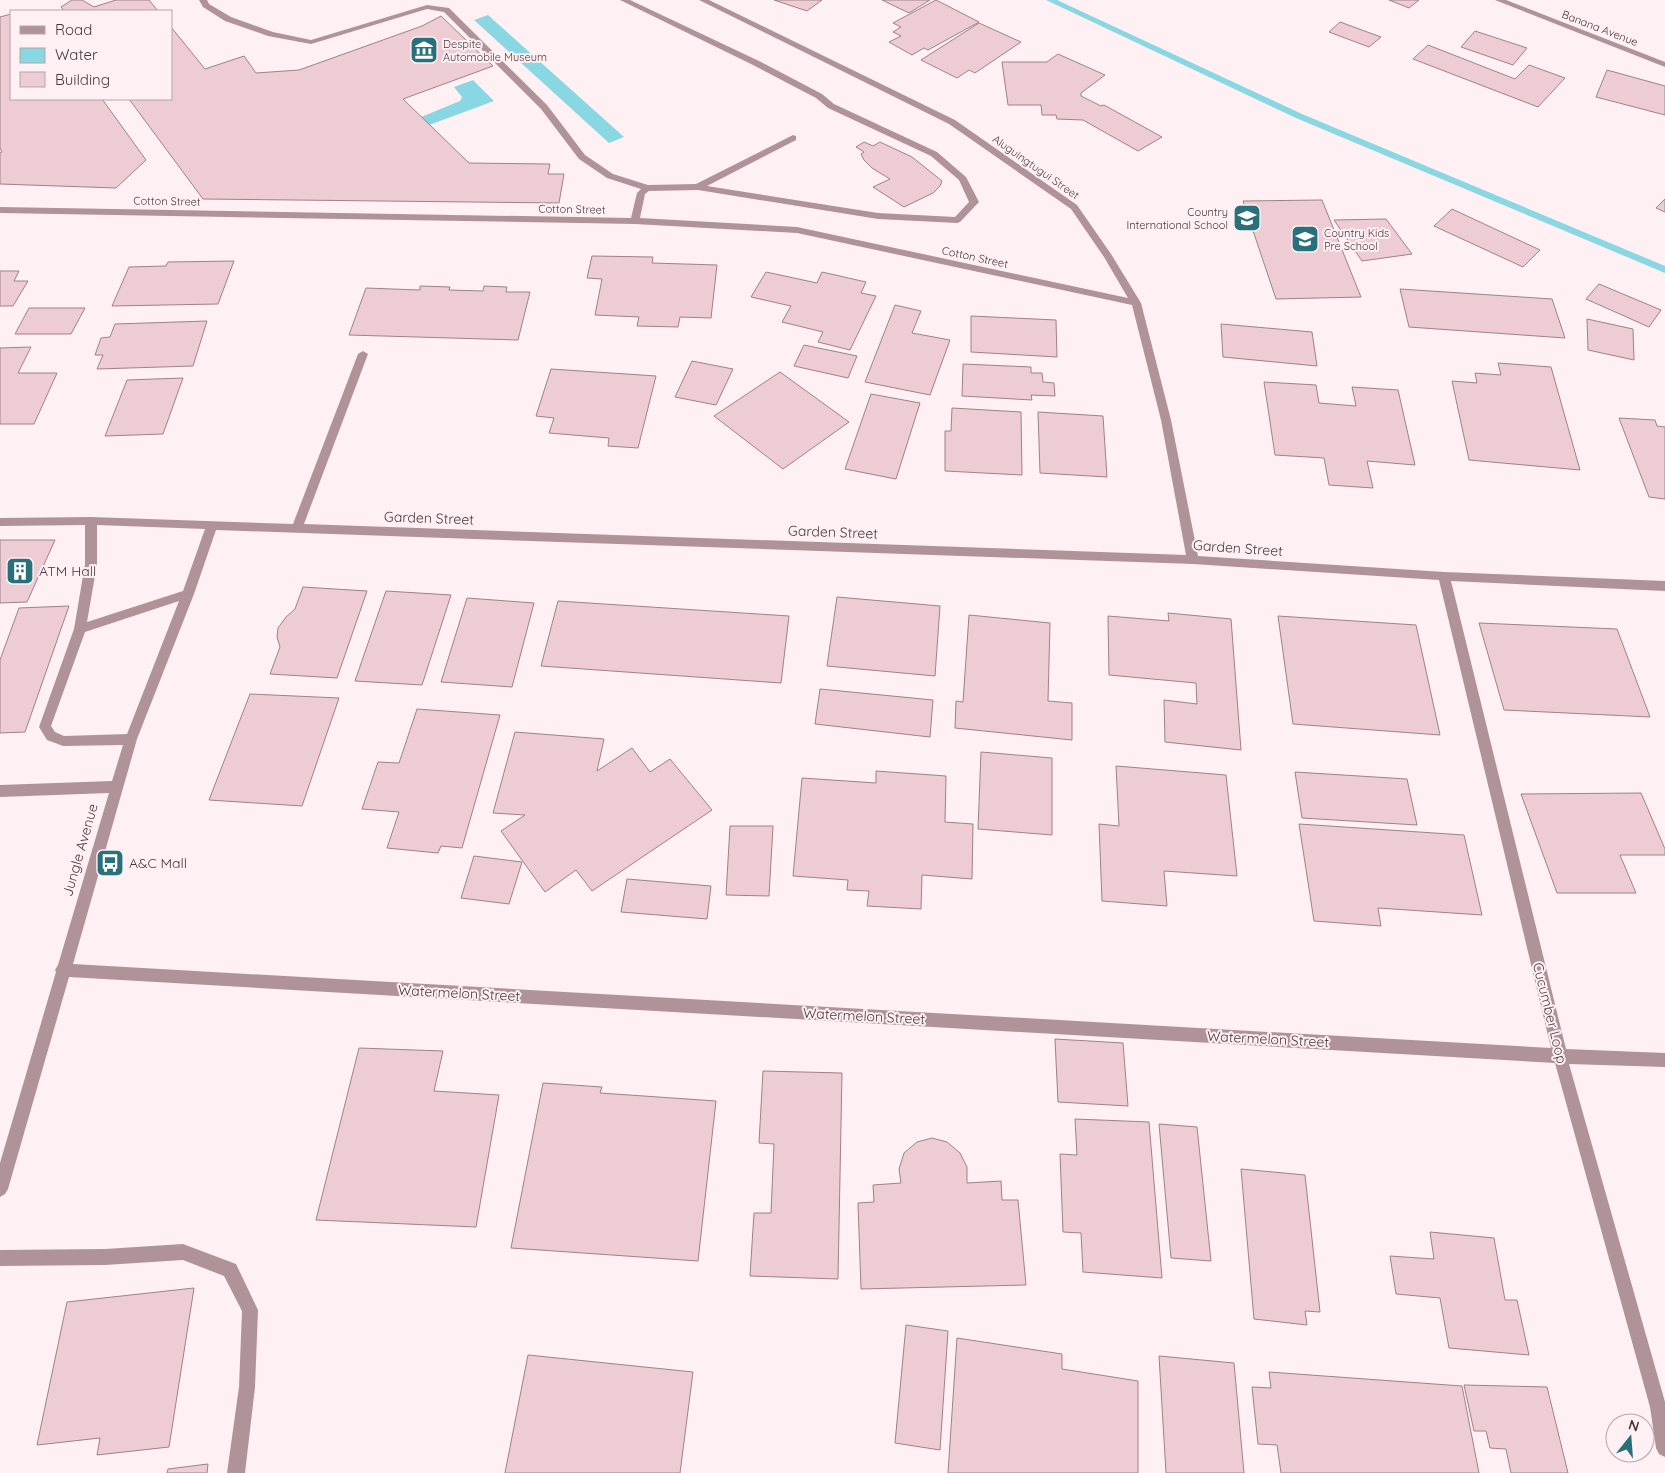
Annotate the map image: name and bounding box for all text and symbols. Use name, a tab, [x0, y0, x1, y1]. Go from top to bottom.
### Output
street label: Banana Avenue	[1560, 7, 1640, 49]
legend	[10, 10, 172, 100]
text: Road	[55, 20, 92, 39]
museum icon: Despite Automobile Museum	[409, 35, 439, 65]
place label: Despite Automobile Museum	[443, 37, 547, 64]
text: Water	[55, 45, 98, 64]
text: Building	[55, 70, 110, 89]
street label: Aluguingtugui Street	[990, 132, 1082, 202]
street label: Cotton Street	[133, 193, 201, 209]
street label: Cotton Street	[538, 201, 606, 217]
school or university icon: Country International School	[1232, 203, 1262, 233]
place label: Country International School	[1127, 205, 1228, 232]
school or university icon: Country Kids Pre School	[1290, 224, 1320, 254]
place label: Country Kids Pre School	[1324, 226, 1389, 253]
street label: Cotton Street	[941, 243, 1010, 271]
street label: Garden Street	[384, 507, 475, 529]
street label: Garden Street	[788, 521, 879, 543]
street label: Garden Street	[1192, 536, 1284, 560]
building icon: ATM Hall	[5, 556, 35, 586]
place label: ATM Hall	[39, 562, 96, 580]
street label: Jungle Avenue	[58, 802, 102, 898]
bus stop icon: A&C Mall	[95, 848, 125, 878]
place label: A&C Mall	[129, 854, 187, 872]
street label: Cucumber Loop	[1529, 961, 1571, 1065]
street label: Watermelon Street	[397, 981, 521, 1005]
street label: Watermelon Street	[802, 1004, 926, 1028]
street label: Watermelon Street	[1206, 1027, 1330, 1051]
north arrow	[1605, 1413, 1655, 1463]
text: N	[1626, 1415, 1641, 1436]

